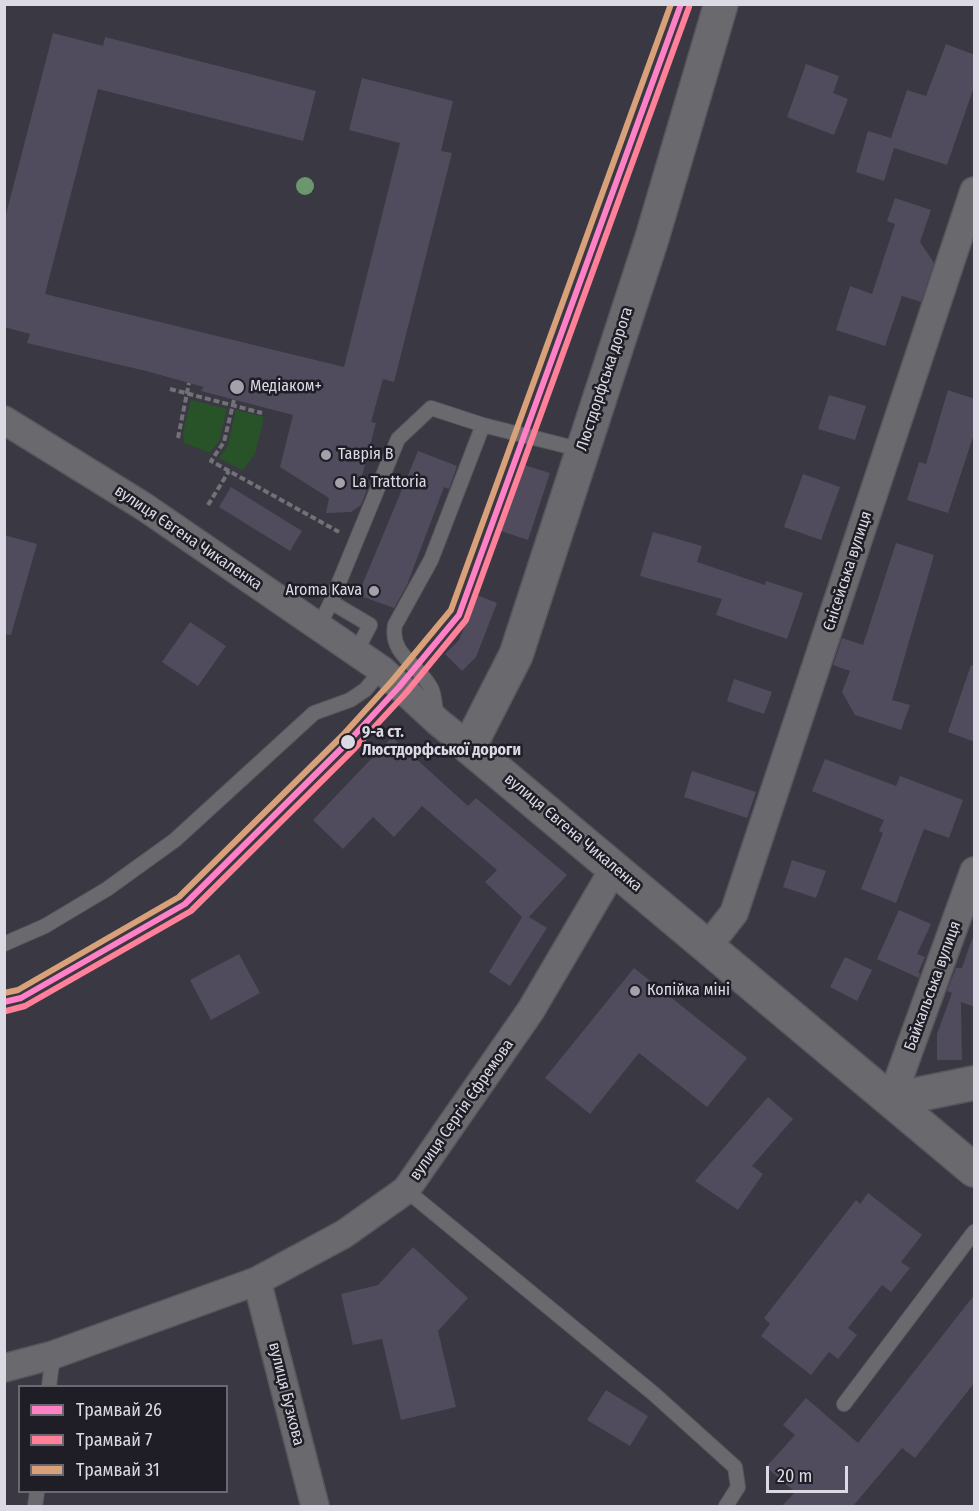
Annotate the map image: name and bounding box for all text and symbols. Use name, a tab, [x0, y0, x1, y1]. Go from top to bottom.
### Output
street label: Люстдорфська дорога	[573, 305, 637, 453]
place label: Медіаком+	[250, 377, 322, 397]
marker: Медіаком+	[228, 378, 246, 396]
place label: Таврія В	[338, 445, 393, 465]
marker: Таврія В	[319, 448, 333, 462]
place label: La Trattoria	[352, 473, 427, 493]
marker: La Trattoria	[333, 476, 347, 490]
street label: вулиця Євгена Чикаленка	[111, 481, 265, 595]
street label: Єнісейська вулиця	[820, 509, 876, 633]
place label: Aroma Kava	[285, 581, 362, 601]
marker: Aroma Kava	[367, 584, 381, 598]
place label: 9-а ст. Люстдорфської дороги	[362, 723, 521, 761]
marker: 9-а ст. Люстдорфської дороги	[339, 733, 357, 751]
street label: вулиця Євгена Чикаленка	[500, 770, 646, 896]
street label: Байкальська вулиця	[901, 918, 965, 1054]
place label: Копійка міні	[647, 981, 730, 1001]
marker: Копійка міні	[628, 984, 642, 998]
street label: вулиця Сергія Єфремова	[406, 1036, 518, 1184]
street label: вулиця Бузкова	[264, 1340, 308, 1448]
legend	[18, 1385, 228, 1493]
text: Трамвай 26	[76, 1399, 162, 1421]
text: Трамвай 7	[76, 1429, 152, 1451]
scale bar	[769, 1454, 852, 1492]
text: Трамвай 31	[76, 1459, 160, 1481]
text: 20 m	[777, 1465, 812, 1487]

